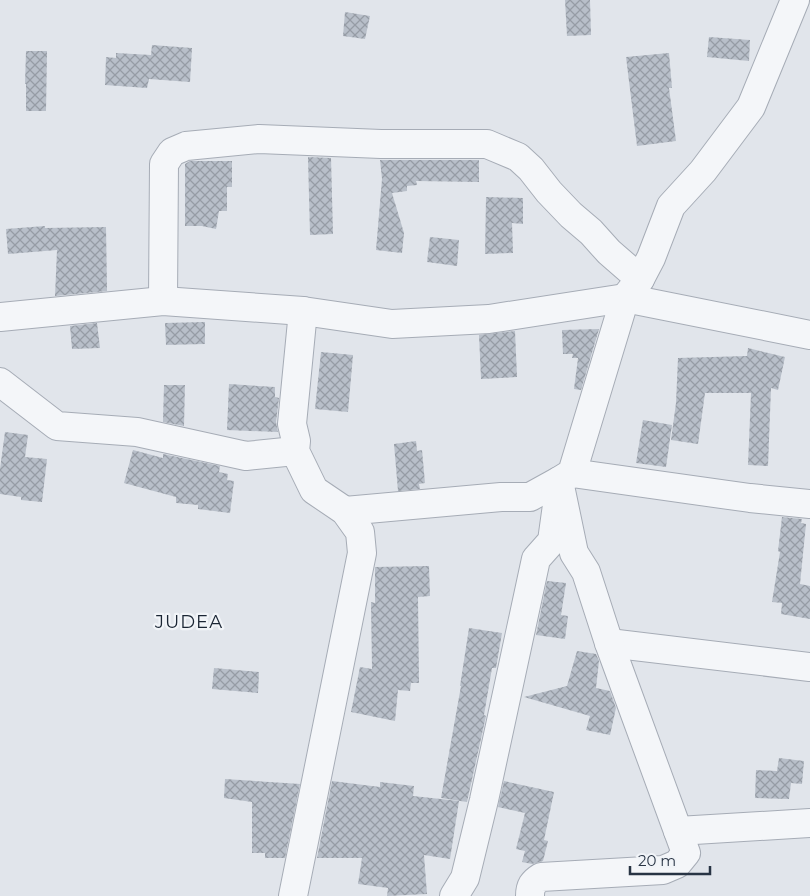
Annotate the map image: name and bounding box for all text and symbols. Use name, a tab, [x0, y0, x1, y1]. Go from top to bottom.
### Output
district label: JUDEA	[154, 611, 223, 633]
scale bar	[630, 844, 710, 876]
text: 20 m	[638, 851, 676, 870]

